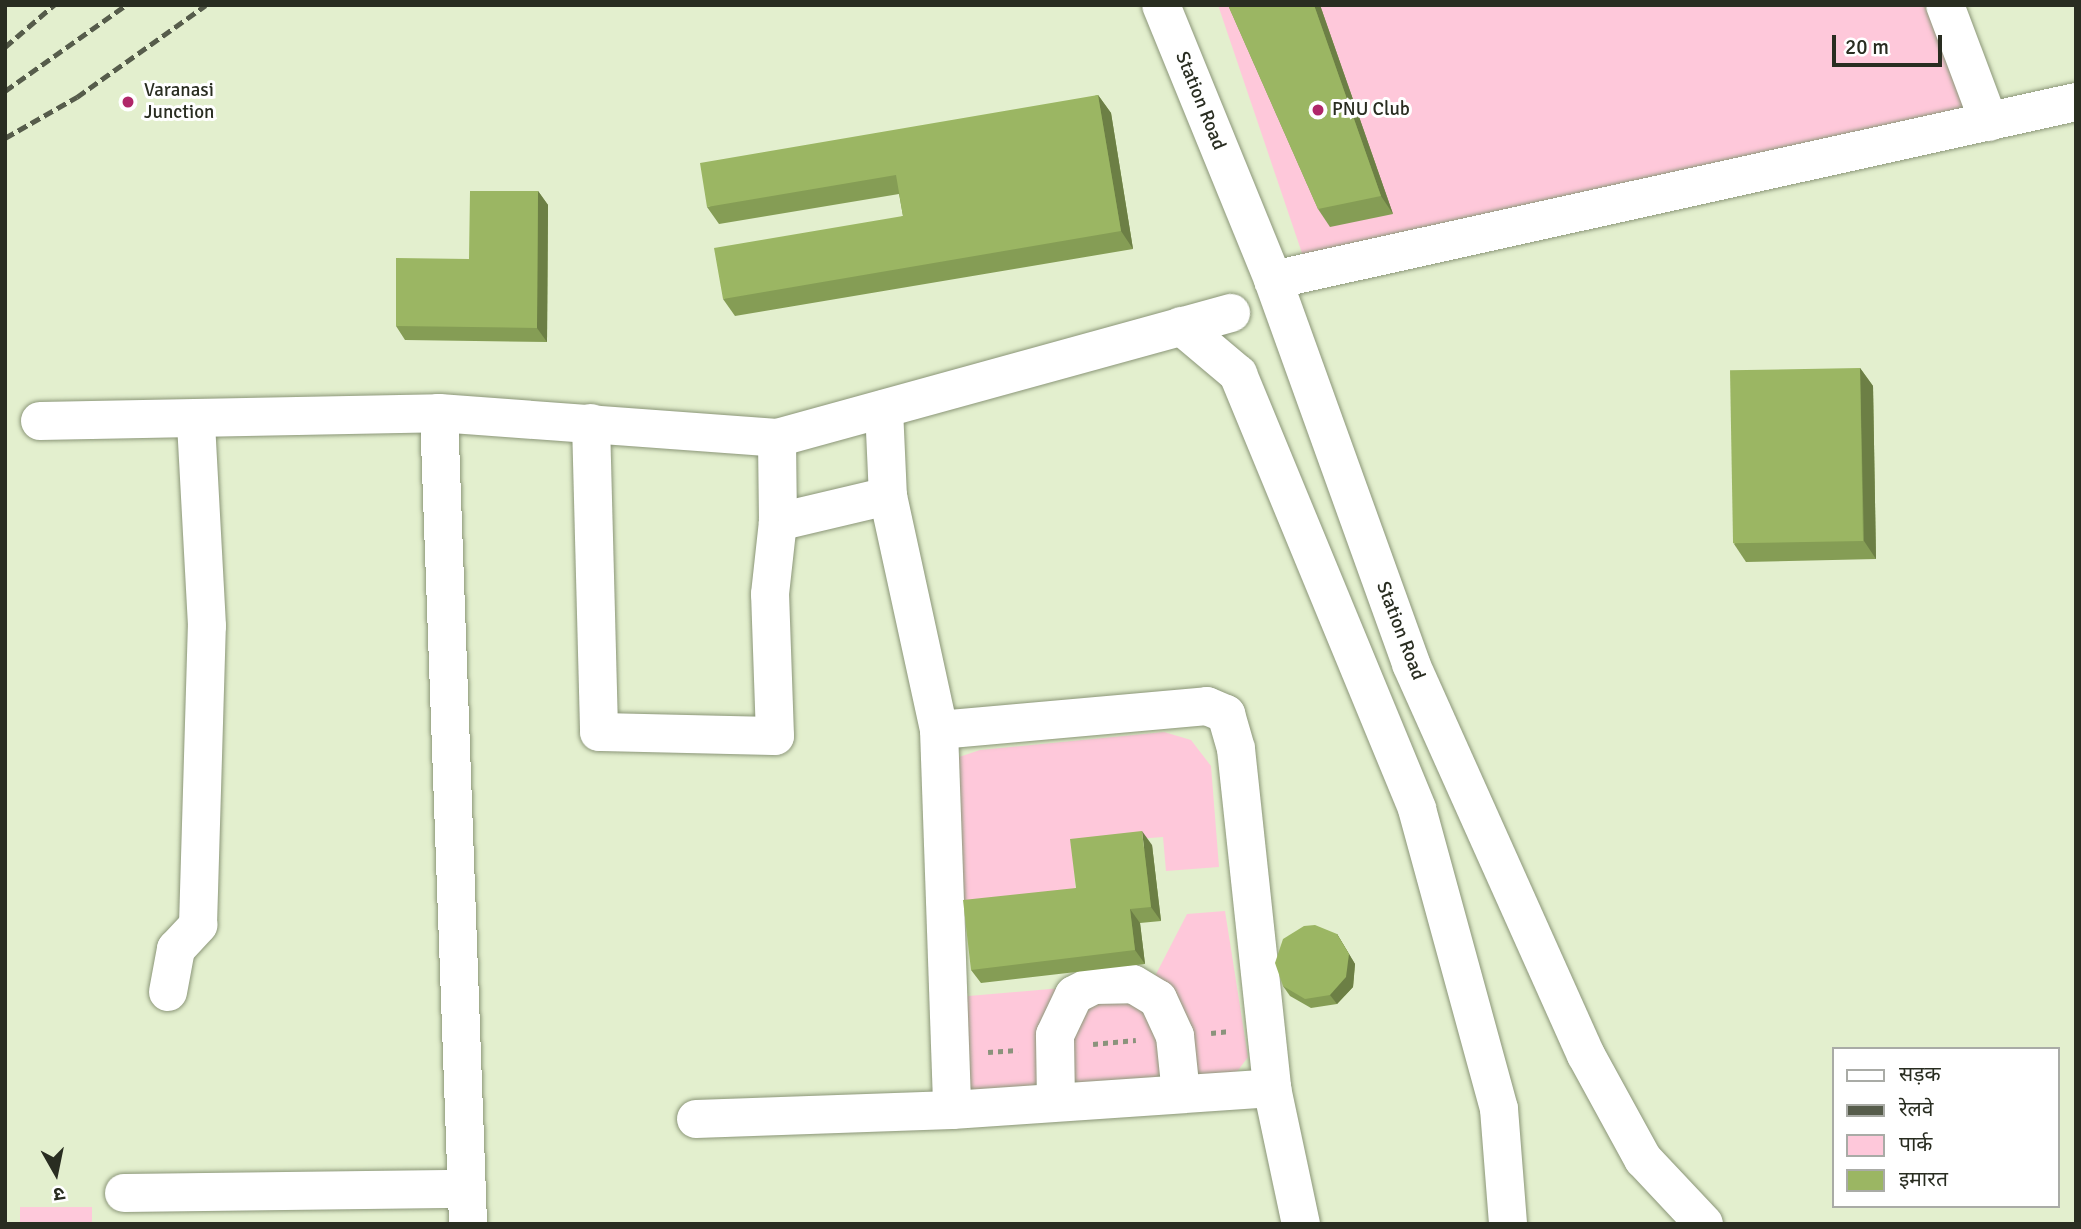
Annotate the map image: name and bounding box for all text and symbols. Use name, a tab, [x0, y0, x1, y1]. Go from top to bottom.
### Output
scale bar	[1836, 21, 1946, 65]
text: 20 m	[1845, 34, 1889, 60]
street label: Station Road	[1170, 49, 1230, 153]
place label: Varanasi Junction	[144, 80, 214, 124]
marker: Varanasi Junction	[118, 92, 138, 112]
place label: PNU Club	[1332, 99, 1410, 121]
marker: PNU Club	[1310, 102, 1326, 118]
street label: Station Road	[1371, 579, 1429, 683]
legend	[1832, 1047, 2060, 1208]
text: सड़क	[1899, 1061, 1941, 1087]
text: रेलवे	[1899, 1096, 1934, 1122]
text: पार्क	[1899, 1131, 1933, 1157]
north arrow	[21, 1138, 91, 1208]
text: इमारत	[1899, 1166, 1948, 1192]
text: उ	[52, 1181, 67, 1206]

